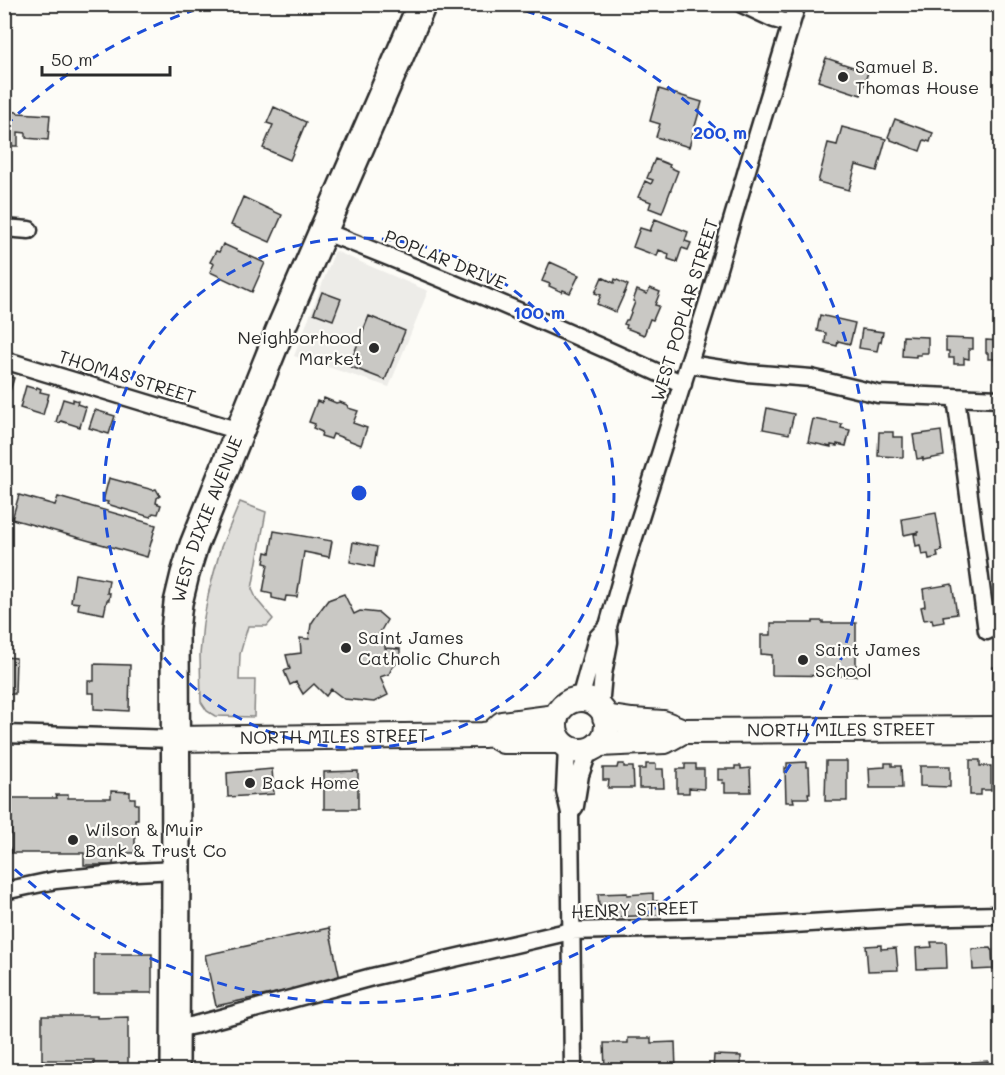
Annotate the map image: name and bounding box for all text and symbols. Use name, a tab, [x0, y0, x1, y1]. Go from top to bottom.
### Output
scale bar	[42, 39, 170, 77]
text: 50 m	[51, 47, 93, 71]
place label: Samuel B. Thomas House	[855, 54, 979, 99]
marker: Samuel B. Thomas House	[836, 70, 850, 84]
text: 200 m	[693, 120, 747, 144]
street label: WEST POPLAR STREET	[645, 215, 723, 404]
street label: POPLAR DRIVE	[381, 224, 510, 294]
text: 100 m	[513, 300, 565, 324]
place label: Neighborhood Market	[237, 325, 362, 370]
marker: Neighborhood Market	[367, 341, 381, 355]
street label: THOMAS STREET	[56, 344, 199, 408]
street label: WEST DIXIE AVENUE	[166, 432, 248, 605]
centre of rings	[349, 483, 369, 503]
place label: Saint James Catholic Church	[358, 625, 500, 670]
place label: Saint James School	[815, 637, 921, 682]
marker: Saint James Catholic Church	[339, 641, 353, 655]
marker: Saint James School	[796, 653, 810, 667]
street label: NORTH MILES STREET	[747, 716, 935, 742]
street label: NORTH MILES STREET	[240, 723, 428, 749]
place label: Back Home	[262, 770, 359, 794]
marker: Back Home	[243, 776, 257, 790]
place label: Wilson & Muir Bank & Trust Co	[85, 817, 227, 862]
marker: Wilson & Muir Bank & Trust Co	[66, 833, 80, 847]
street label: HENRY STREET	[571, 895, 699, 923]

